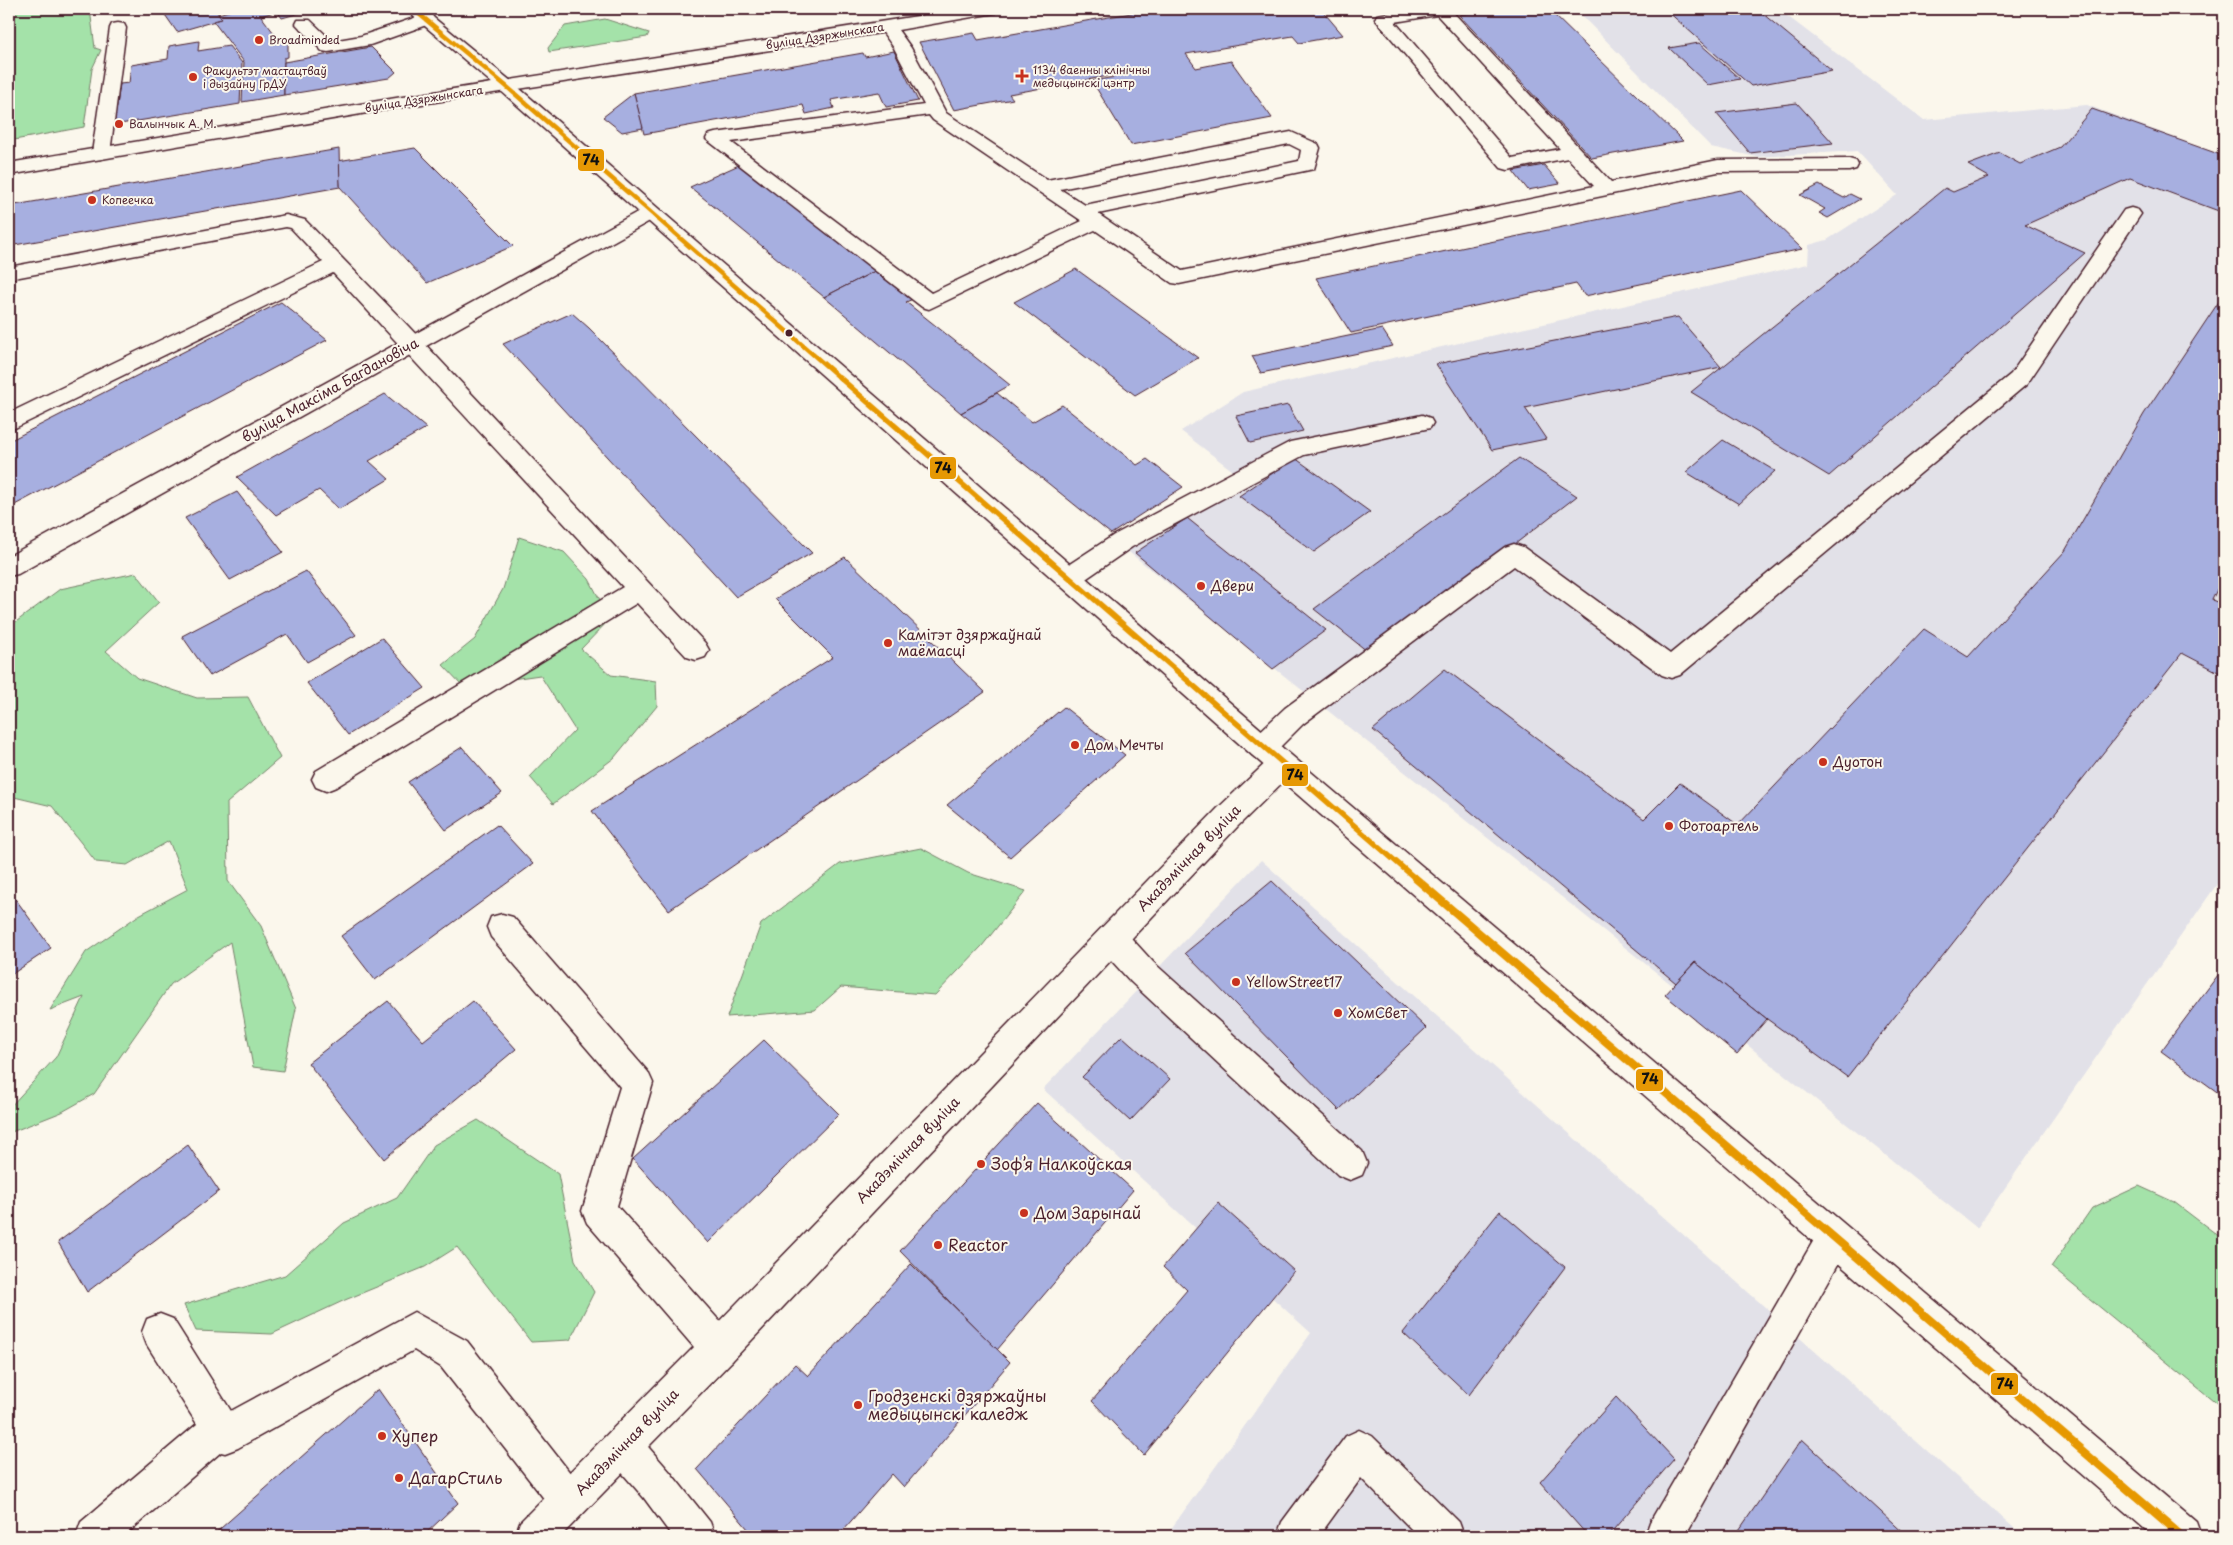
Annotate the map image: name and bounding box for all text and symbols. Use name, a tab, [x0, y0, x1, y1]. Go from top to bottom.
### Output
street label: вуліца Дзяржынскага	[765, 18, 885, 53]
place label: Broadminded	[269, 31, 340, 48]
marker: Broadminded	[253, 34, 265, 46]
place label: 1134 ваенны клінічны медыцынскі цэнтр	[1033, 61, 1150, 91]
place label: Факультэт мастацтваў і дызайну ГрДУ	[203, 62, 327, 92]
marker: 1134 ваенны клінічны медыцынскі цэнтр	[1015, 69, 1029, 83]
marker: Факультэт мастацтваў і дызайну ГрДУ	[187, 71, 199, 83]
street label: вуліца Дзяржынскага	[364, 81, 484, 116]
place label: Валынчык А. М.	[129, 115, 216, 132]
marker: Валынчык А. М.	[113, 118, 125, 130]
line badge: 74	[577, 148, 605, 172]
text: 74	[582, 149, 600, 170]
place label: Копеечка	[102, 191, 154, 208]
marker: Копеечка	[86, 194, 98, 206]
unlabelled marker	[784, 328, 794, 338]
street label: вуліца Максіма Багдановіча	[237, 332, 422, 447]
line badge: 74	[929, 456, 957, 480]
text: 74	[934, 457, 952, 478]
place label: Двери	[1210, 575, 1254, 596]
marker: Двери	[1195, 580, 1207, 592]
place label: Камітэт дзяржаўнай маёмасці	[898, 624, 1041, 661]
marker: Камітэт дзяржаўнай маёмасці	[882, 637, 894, 649]
place label: Дом Мечты	[1084, 734, 1164, 755]
marker: Дом Мечты	[1069, 739, 1081, 751]
place label: Дуотон	[1832, 751, 1883, 772]
marker: Дуотон	[1817, 756, 1829, 768]
line badge: 74	[1281, 763, 1309, 787]
text: 74	[1286, 764, 1304, 785]
street label: Акадэмічная вуліца	[1132, 799, 1246, 916]
place label: Фотоартель	[1679, 815, 1759, 836]
marker: Фотоартель	[1663, 820, 1675, 832]
place label: YellowStreet17	[1246, 971, 1343, 992]
marker: YellowStreet17	[1230, 976, 1242, 988]
place label: ХомСвет	[1348, 1002, 1408, 1023]
marker: ХомСвет	[1332, 1007, 1344, 1019]
line badge: 74	[1635, 1068, 1664, 1092]
text: 74	[1641, 1068, 1659, 1089]
street label: Акадэмічная вуліца	[851, 1091, 965, 1208]
place label: Зофʼя Налкоўская	[991, 1151, 1132, 1175]
marker: Зофʼя Налкоўская	[975, 1158, 987, 1170]
place label: Дом Зарынай	[1033, 1200, 1141, 1224]
marker: Дом Зарынай	[1018, 1207, 1030, 1219]
place label: Reactor	[948, 1232, 1008, 1256]
marker: Reactor	[932, 1239, 944, 1251]
line badge: 74	[1990, 1372, 2019, 1396]
text: 74	[1996, 1373, 2014, 1394]
street label: Акадэмічная вуліца	[570, 1383, 684, 1500]
place label: Гродзенскі дзяржаўны медыцынскі каледж	[868, 1383, 1046, 1425]
marker: Гродзенскі дзяржаўны медыцынскі каледж	[852, 1399, 864, 1411]
place label: Хупер	[392, 1423, 438, 1447]
marker: Хупер	[376, 1430, 388, 1442]
place label: ДагарСтиль	[408, 1465, 502, 1489]
marker: ДагарСтиль	[393, 1472, 405, 1484]

